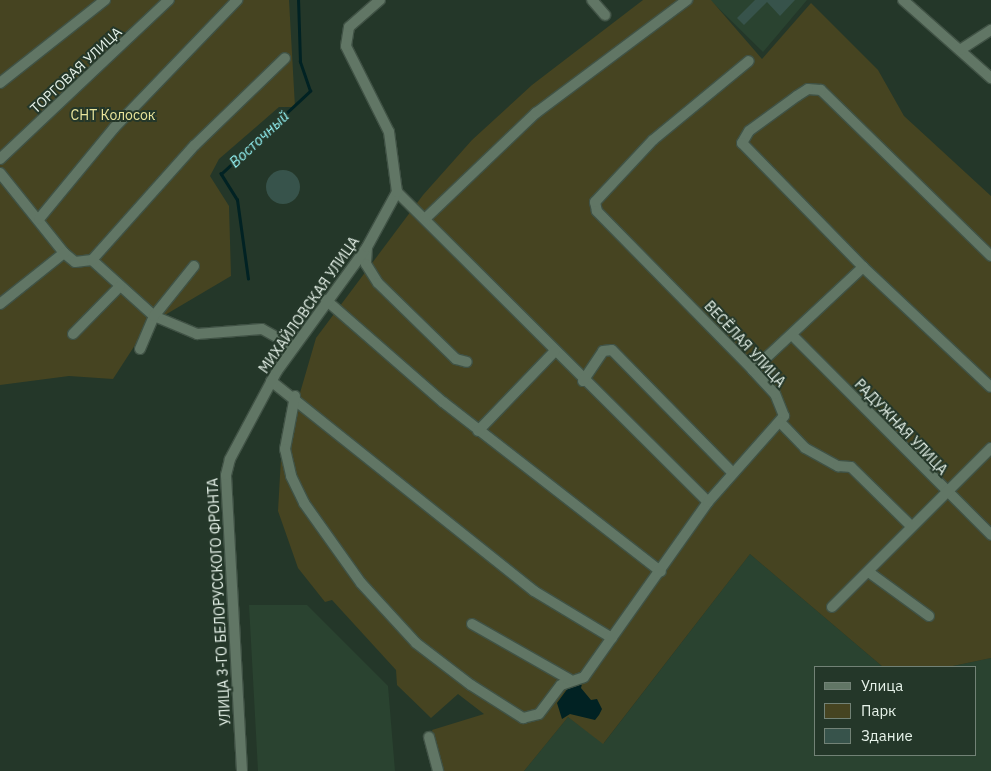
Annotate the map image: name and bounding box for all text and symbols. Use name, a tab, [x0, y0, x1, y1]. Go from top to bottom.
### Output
street label: ТОРГОВАЯ УЛИЦА	[27, 23, 125, 117]
park label: СНТ Колосок	[71, 107, 155, 123]
water label: Восточный	[225, 107, 293, 171]
street label: МИХАЙЛОВСКАЯ УЛИЦА	[255, 233, 363, 377]
street label: ВЕСЁЛАЯ УЛИЦА	[701, 298, 789, 390]
street label: РАДУЖНАЯ УЛИЦА	[851, 376, 951, 478]
street label: УЛИЦА 3-ГО БЕЛОРУССКОГО ФРОНТА	[204, 478, 234, 726]
legend	[814, 666, 976, 756]
text: Улица	[861, 676, 903, 695]
text: Парк	[861, 701, 896, 720]
text: Здание	[861, 726, 913, 745]

